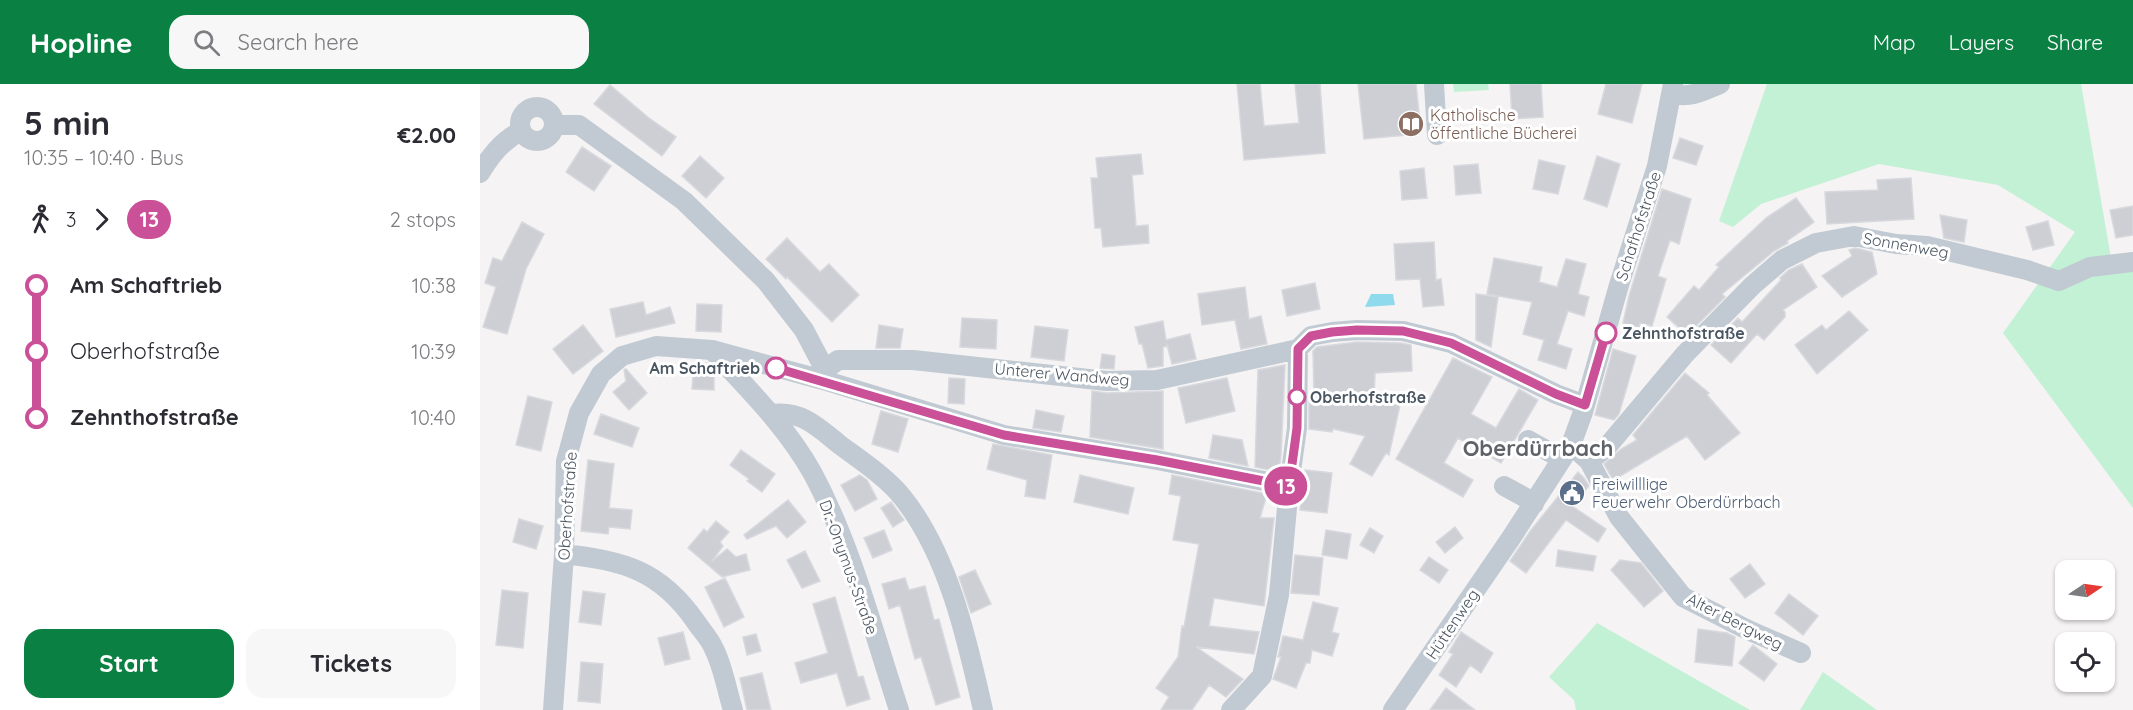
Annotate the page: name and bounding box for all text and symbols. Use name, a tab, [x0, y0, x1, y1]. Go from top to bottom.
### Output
search box	[169, 15, 589, 69]
text: Hopline	[30, 25, 133, 60]
icon: search	[190, 26, 223, 59]
text: Search here	[238, 28, 359, 56]
text: Map	[1873, 29, 1916, 55]
text: Layers	[1949, 29, 2014, 55]
text: Share	[2047, 29, 2103, 55]
text: 5 min	[24, 102, 110, 143]
place label: Katholische öffentliche Bücherei	[1430, 105, 1577, 143]
library icon: Katholische öffentliche Bücherei	[1396, 109, 1426, 139]
text: €2.00	[397, 121, 456, 149]
text: 10:35 – 10:40 · Bus	[24, 145, 184, 170]
street label: Schafhofstraße	[1611, 169, 1665, 283]
icon: walk	[24, 203, 57, 236]
icon: forward	[85, 203, 118, 236]
text: 13	[139, 206, 159, 232]
text: 3	[66, 207, 76, 232]
text: 2 stops	[390, 207, 456, 232]
street label: Sonnenweg	[1862, 228, 1950, 262]
text: Am Schaftrieb	[70, 271, 222, 299]
text: 10:38	[412, 273, 456, 298]
marker: Zehnthofstraße	[1595, 322, 1617, 344]
place label: Zehnthofstraße	[1622, 323, 1745, 343]
text: Oberhofstraße	[70, 337, 220, 365]
text: 10:39	[411, 339, 456, 364]
marker: Am Schaftrieb	[765, 357, 787, 379]
place label: Am Schaftrieb	[649, 358, 760, 378]
street label: Unterer Wandweg	[994, 358, 1130, 390]
place label: Oberhofstraße	[1310, 387, 1426, 407]
marker: Oberhofstraße	[1288, 388, 1306, 406]
text: Zehnthofstraße	[70, 403, 239, 431]
text: 10:40	[411, 405, 456, 430]
district label: Oberdürrbach	[1463, 434, 1613, 462]
street label: Oberhofstraße	[553, 451, 581, 561]
line badge: 13	[1259, 466, 1313, 506]
text: 13	[1276, 473, 1296, 499]
place label: Freiwilllige Feuerwehr Oberdürrbach	[1592, 474, 1781, 512]
public building icon: Freiwilllige Feuerwehr Oberdürrbach	[1557, 478, 1587, 508]
street label: Dr.-Onymus-Straße	[815, 497, 883, 637]
north arrow	[2055, 560, 2115, 620]
map controls	[2055, 560, 2115, 692]
street label: Hüttenweg	[1421, 585, 1483, 663]
street label: Alter Bergweg	[1684, 588, 1786, 654]
button: Start	[24, 629, 234, 698]
button: Tickets	[246, 629, 456, 698]
button: locate	[2055, 632, 2115, 692]

